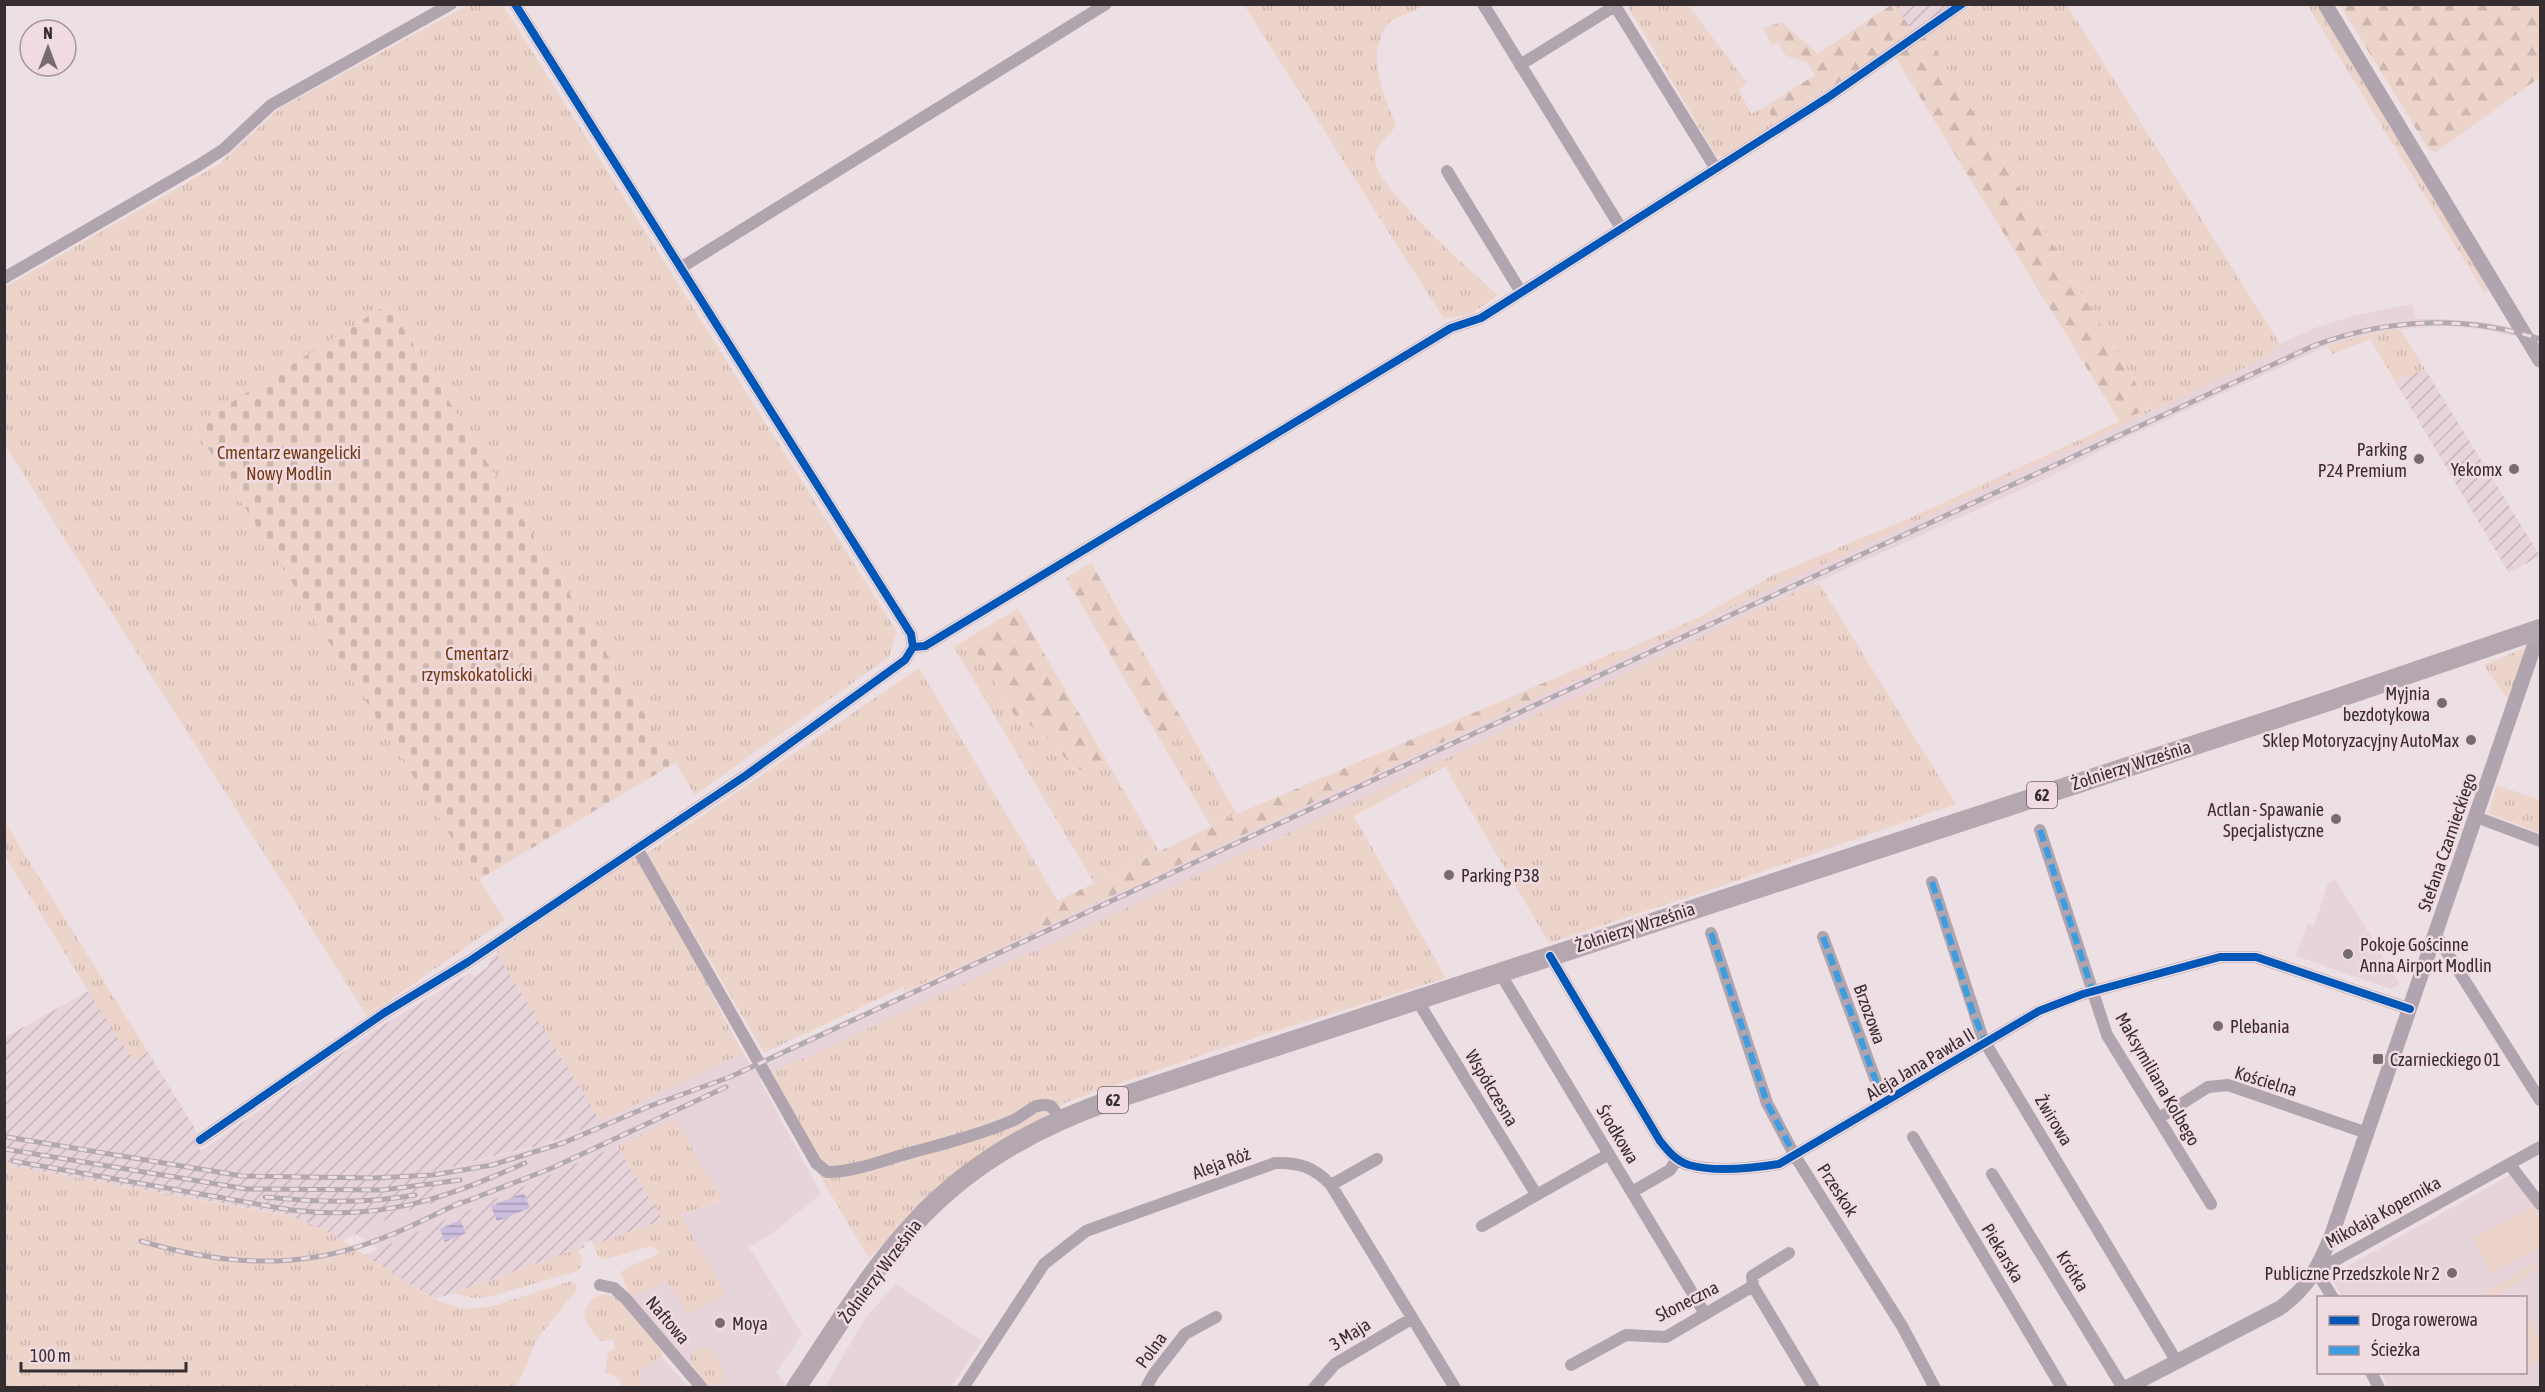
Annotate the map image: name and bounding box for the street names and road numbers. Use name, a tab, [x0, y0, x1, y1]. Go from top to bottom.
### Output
street label: Żołnierzy Września	[2069, 736, 2193, 794]
street label: Stefana Czarnieckiego	[2413, 770, 2481, 914]
road number: 62	[2027, 782, 2057, 808]
street label: Żołnierzy Września	[1573, 898, 1697, 956]
street label: Brzozowa	[1850, 981, 1890, 1047]
street label: Maksymiliana Kolbego	[2111, 1009, 2205, 1149]
street label: Aleja Jana Pawła II	[1862, 1023, 1978, 1105]
street label: Współczesna	[1461, 1046, 1523, 1130]
street label: Kościelna	[2232, 1062, 2300, 1100]
road number: 62	[1098, 1087, 1128, 1113]
street label: Żwirowa	[2031, 1091, 2077, 1149]
street label: Środkowa	[1592, 1101, 1644, 1167]
street label: Aleja Róż	[1189, 1143, 1253, 1183]
street label: Przeskok	[1813, 1160, 1863, 1220]
street label: Mikołaja Kopernika	[2322, 1172, 2444, 1252]
street label: Żołnierzy Września	[834, 1215, 926, 1327]
street label: Piekarska	[1977, 1220, 2029, 1286]
street label: Krótka	[2052, 1247, 2094, 1295]
street label: Słoneczna	[1652, 1276, 1722, 1326]
street label: Naftowa	[642, 1292, 694, 1348]
street label: 3 Maja	[1326, 1313, 1374, 1355]
street label: Polna	[1131, 1328, 1171, 1372]

